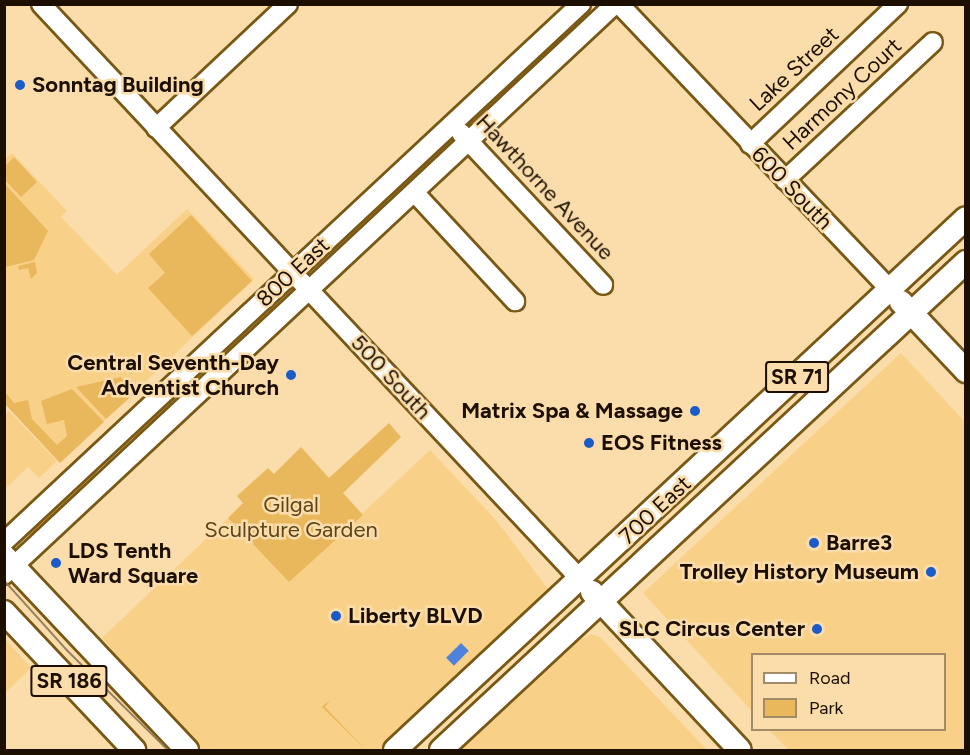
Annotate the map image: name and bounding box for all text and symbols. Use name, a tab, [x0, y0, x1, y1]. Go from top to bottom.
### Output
street label: Lake Street	[744, 21, 844, 117]
street label: Harmony Court	[777, 32, 907, 156]
place label: Sonntag Building	[32, 72, 204, 98]
marker: Sonntag Building	[13, 78, 27, 92]
street label: Hawthorne Avenue	[471, 109, 619, 265]
street label: 600 South	[746, 141, 838, 235]
street label: 800 East	[251, 232, 335, 312]
street label: 500 South	[345, 329, 437, 425]
place label: Central Seventh-Day Adventist Church	[67, 349, 279, 400]
road number: SR 71	[764, 359, 830, 395]
marker: Central Seventh-Day Adventist Church	[284, 368, 298, 382]
place label: Matrix Spa & Massage	[461, 398, 683, 424]
marker: Matrix Spa & Massage	[688, 404, 702, 418]
place label: EOS Fitness	[601, 430, 722, 456]
marker: EOS Fitness	[582, 436, 596, 450]
street label: 700 East	[614, 470, 696, 550]
park label: Gilgal Sculpture Garden	[204, 491, 378, 542]
place label: Barre3	[826, 530, 892, 556]
marker: Barre3	[807, 536, 821, 550]
place label: LDS Tenth Ward Square	[68, 537, 198, 588]
marker: LDS Tenth Ward Square	[49, 556, 63, 570]
place label: Trolley History Museum	[680, 559, 919, 585]
marker: Trolley History Museum	[924, 565, 938, 579]
place label: Liberty BLVD	[348, 603, 483, 629]
marker: Liberty BLVD	[329, 609, 343, 623]
place label: SLC Circus Center	[619, 616, 805, 642]
marker: SLC Circus Center	[810, 622, 824, 636]
legend	[751, 653, 946, 731]
road number: SR 186	[30, 663, 108, 699]
text: Road	[809, 667, 850, 689]
text: Park	[809, 697, 843, 719]

